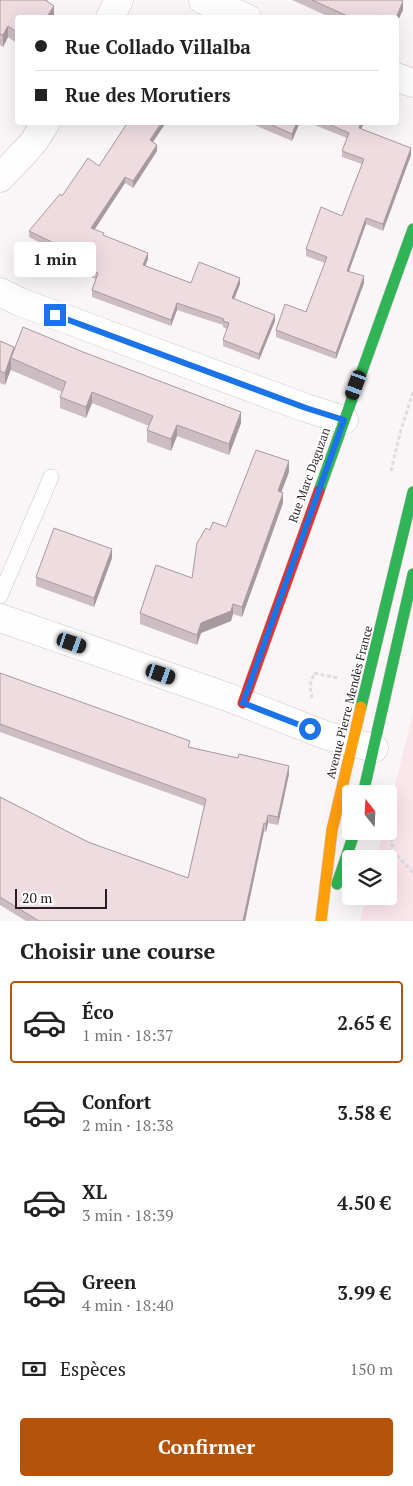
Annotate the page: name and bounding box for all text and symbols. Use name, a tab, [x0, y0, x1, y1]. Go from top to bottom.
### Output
text: Rue Collado Villalba	[65, 34, 251, 59]
text: Rue des Morutiers	[65, 82, 231, 107]
callout: 1 min	[14, 242, 96, 278]
text: 1 min	[33, 248, 77, 270]
route end	[44, 304, 66, 326]
car	[343, 368, 368, 402]
street label: Rue Marc Daguzan	[285, 426, 333, 524]
street label: Avenue Pierre Mendès France	[323, 624, 375, 780]
car	[55, 631, 88, 655]
car	[144, 662, 177, 686]
route start	[299, 718, 321, 740]
north arrow	[342, 785, 398, 840]
map controls	[342, 785, 397, 905]
button: layers	[342, 850, 397, 905]
scale bar	[15, 886, 108, 909]
text: 20 m	[22, 888, 52, 907]
text: Choisir une course	[20, 936, 215, 965]
text: Éco	[82, 999, 114, 1024]
icon: car	[22, 1000, 67, 1045]
text: 2.65 €	[337, 1010, 391, 1035]
text: 1 min · 18:37	[82, 1024, 174, 1046]
text: Confort	[82, 1089, 151, 1114]
icon: car	[22, 1090, 67, 1135]
text: 3.58 €	[337, 1100, 391, 1125]
text: 2 min · 18:38	[82, 1114, 174, 1136]
text: XL	[82, 1179, 107, 1204]
icon: car	[22, 1180, 67, 1225]
text: 4.50 €	[337, 1190, 391, 1215]
text: 3 min · 18:39	[82, 1204, 174, 1226]
text: Green	[82, 1269, 136, 1294]
icon: car	[22, 1270, 67, 1315]
text: 3.99 €	[337, 1280, 391, 1305]
text: 4 min · 18:40	[82, 1294, 174, 1316]
icon: cash	[20, 1355, 48, 1383]
text: Espèces	[60, 1356, 126, 1381]
text: 150 m	[350, 1358, 393, 1380]
button: Confirmer	[20, 1418, 393, 1476]

